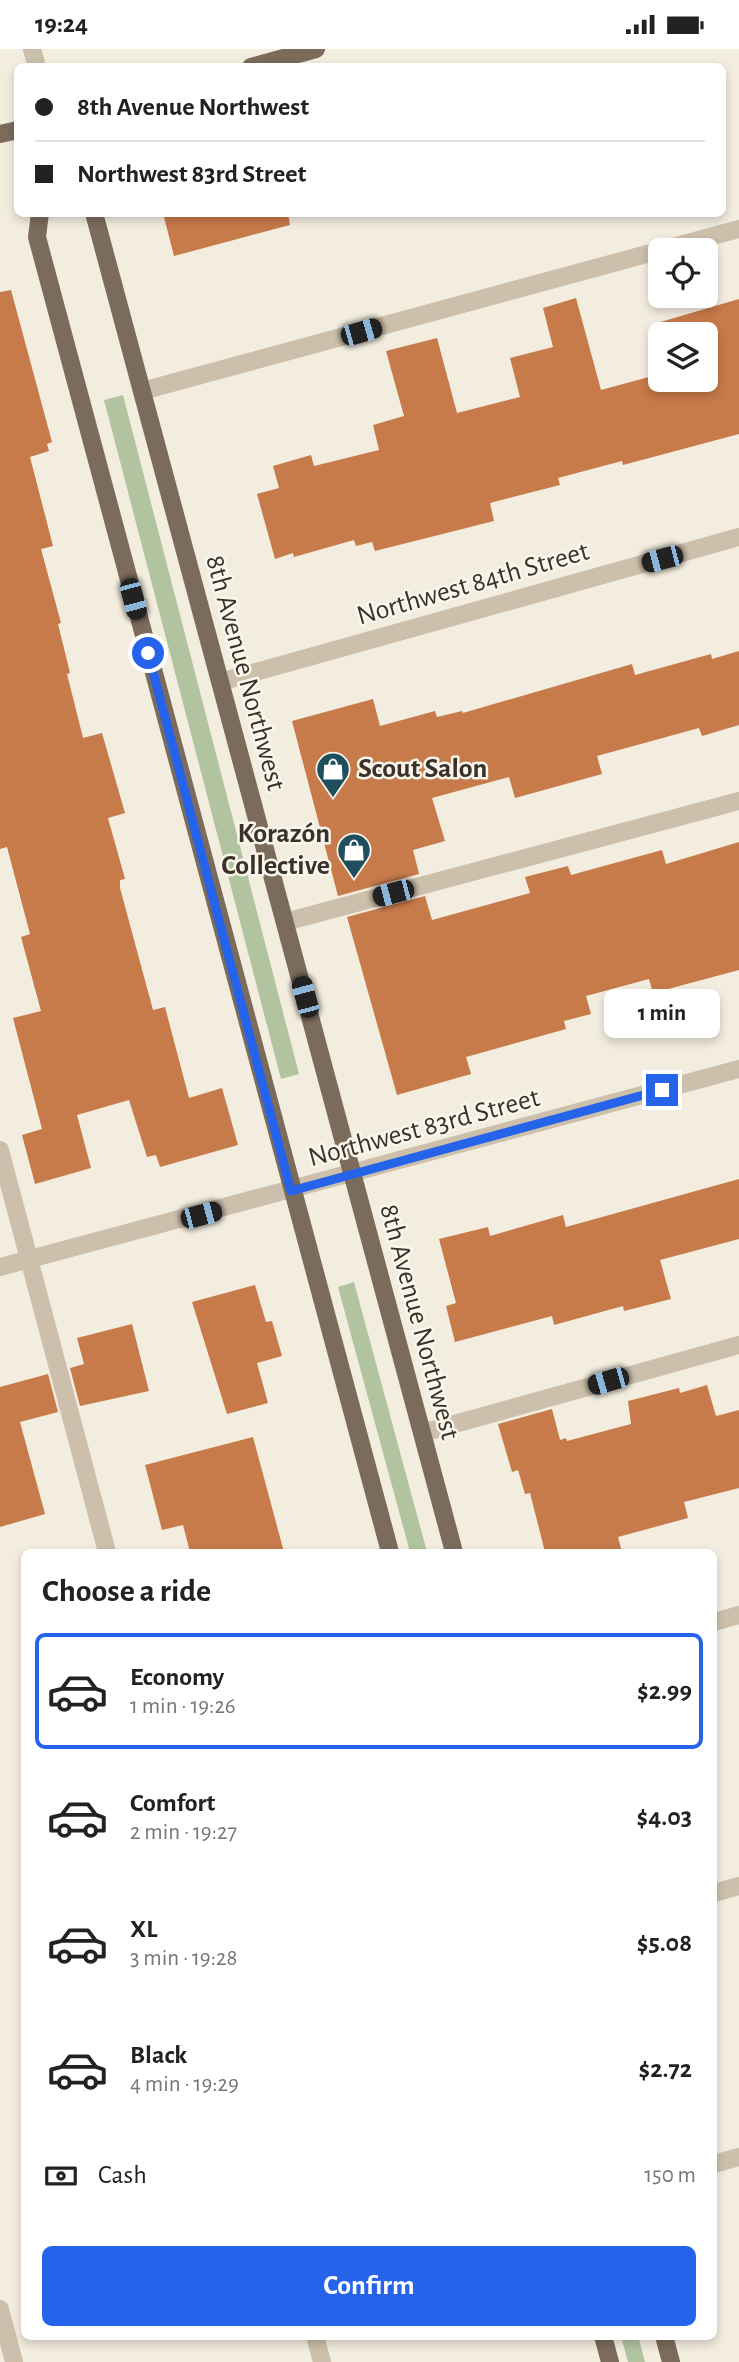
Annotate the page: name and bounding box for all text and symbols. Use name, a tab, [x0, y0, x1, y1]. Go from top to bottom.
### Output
text: 19:24	[35, 11, 88, 37]
text: 8th Avenue Northwest	[77, 94, 309, 120]
text: Northwest 83rd Street	[77, 161, 306, 187]
map controls	[648, 238, 718, 392]
button: locate	[648, 238, 718, 308]
car	[338, 316, 385, 348]
button: layers	[648, 322, 718, 392]
street label: Northwest 84th Street	[354, 537, 592, 631]
car	[639, 543, 686, 575]
street label: 8th Avenue Northwest	[200, 552, 290, 794]
car	[118, 576, 149, 622]
route start	[132, 637, 164, 669]
shop icon: Scout Salon	[314, 750, 352, 799]
place label: Scout Salon	[358, 755, 487, 783]
place label: Korazón Collective	[221, 820, 330, 880]
shop icon: Korazón Collective	[335, 831, 373, 880]
car	[370, 877, 417, 909]
car	[290, 974, 321, 1020]
callout: 1 min	[604, 989, 720, 1037]
text: 1 min	[638, 1002, 686, 1025]
route end	[646, 1074, 678, 1106]
street label: Northwest 83rd Street	[305, 1084, 543, 1172]
car	[178, 1199, 225, 1231]
street label: 8th Avenue Northwest	[374, 1201, 464, 1443]
car	[585, 1365, 632, 1397]
text: Choose a ride	[42, 1575, 211, 1607]
icon: car	[46, 1660, 109, 1723]
text: Economy	[130, 1664, 224, 1690]
text: $2.99	[637, 1678, 692, 1704]
text: 1 min · 19:26	[130, 1695, 236, 1718]
icon: car	[46, 1786, 109, 1849]
text: Comfort	[130, 1790, 215, 1816]
text: $4.03	[637, 1804, 692, 1830]
text: 2 min · 19:27	[130, 1821, 237, 1844]
icon: car	[46, 1912, 109, 1975]
text: XL	[130, 1916, 157, 1942]
text: $5.08	[637, 1930, 692, 1956]
text: 3 min · 19:28	[130, 1947, 237, 1970]
icon: car	[46, 2038, 109, 2101]
text: Black	[130, 2042, 187, 2068]
text: $2.72	[639, 2056, 692, 2082]
text: 4 min · 19:29	[130, 2073, 239, 2096]
icon: cash	[42, 2157, 80, 2195]
text: Cash	[98, 2162, 147, 2188]
text: 150 m	[644, 2164, 696, 2187]
button: Confirm	[42, 2246, 696, 2326]

